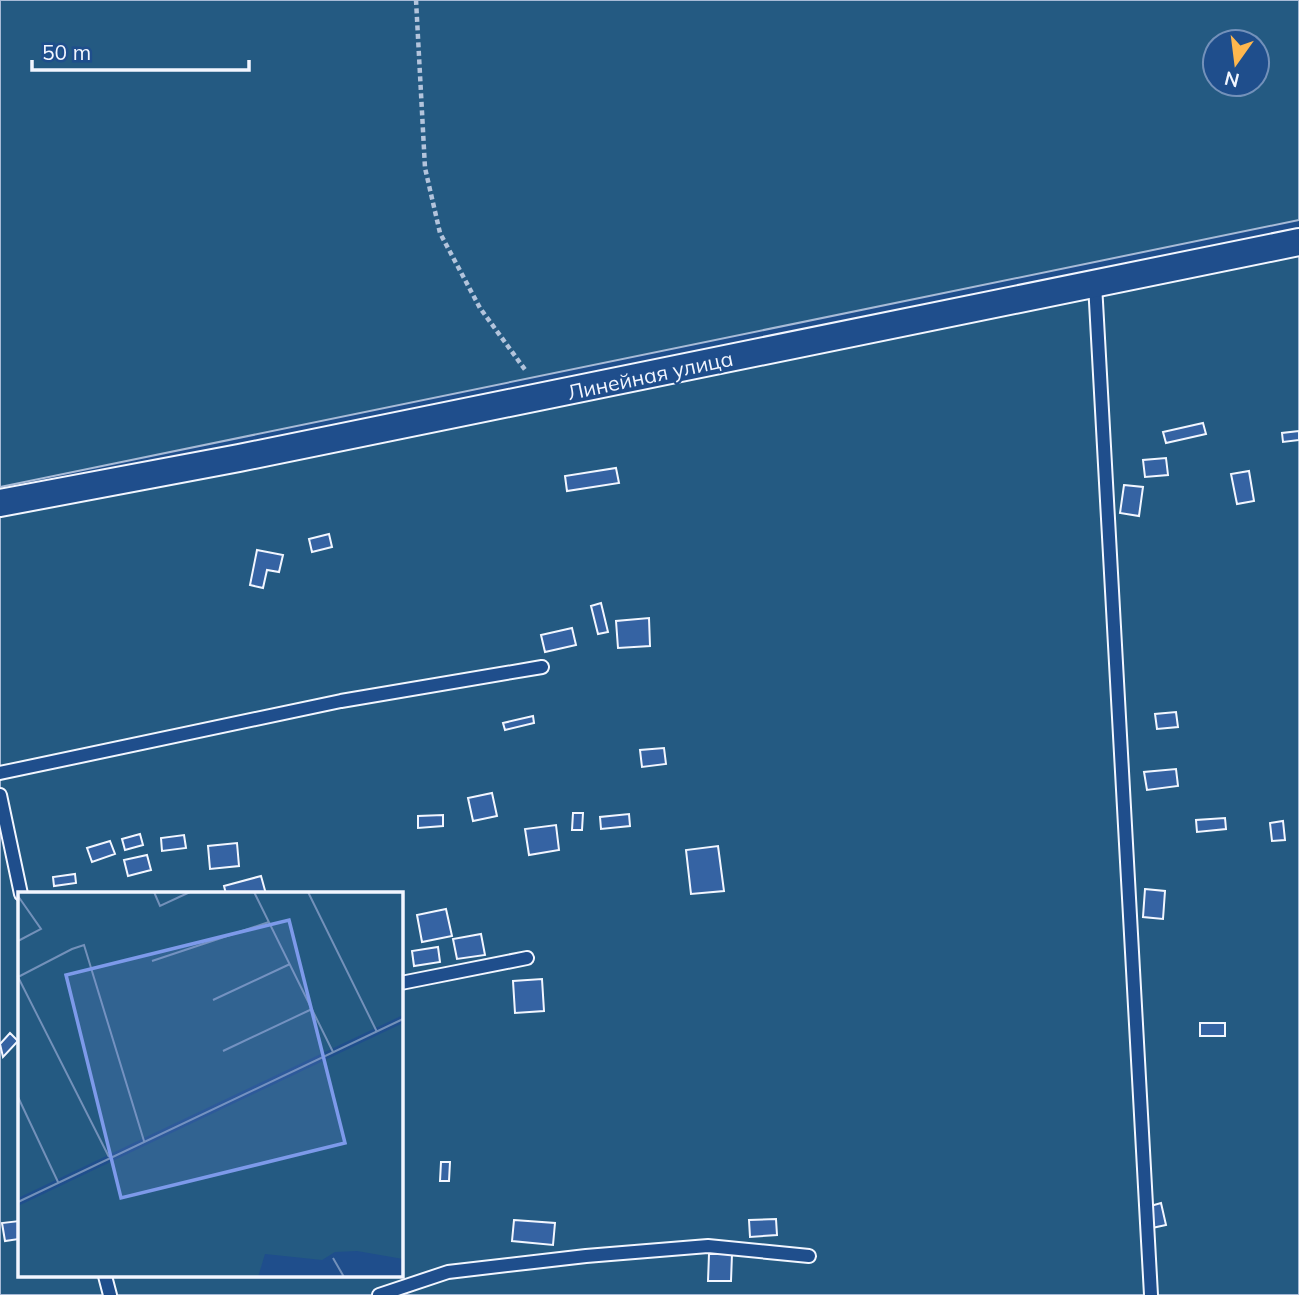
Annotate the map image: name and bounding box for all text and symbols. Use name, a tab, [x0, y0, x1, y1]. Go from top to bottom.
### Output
scale bar	[32, 28, 248, 72]
north arrow	[1201, 28, 1271, 98]
text: 50 m	[42, 39, 91, 65]
text: N	[1222, 66, 1242, 93]
street label: Линейная улица	[565, 345, 735, 405]
inset map	[18, 892, 402, 1278]

